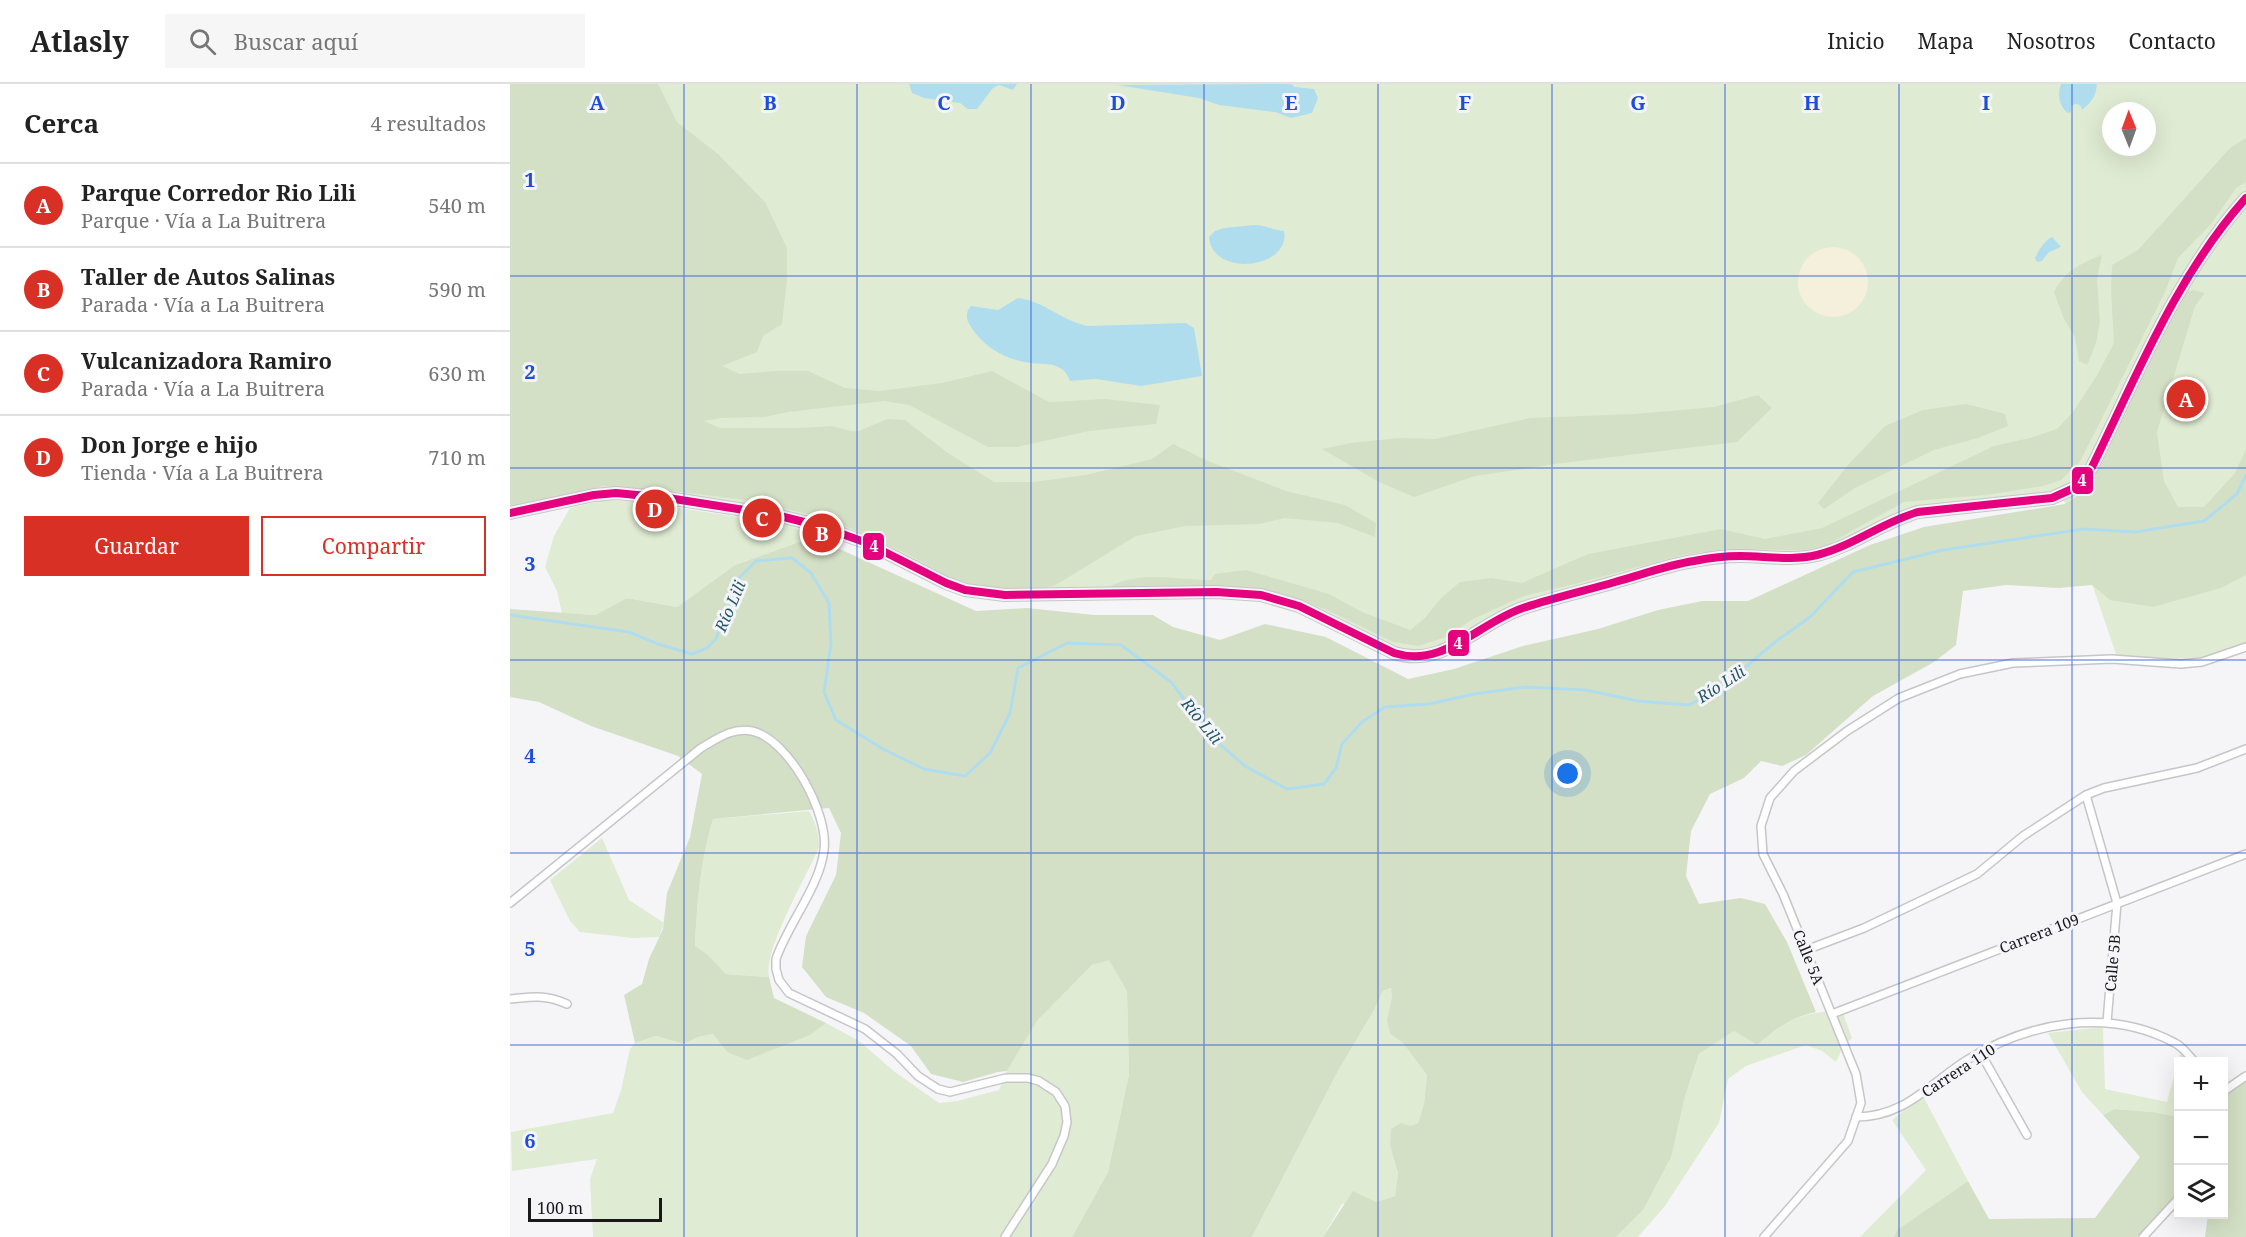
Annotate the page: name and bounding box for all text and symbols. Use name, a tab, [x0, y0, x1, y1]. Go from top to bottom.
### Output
search box	[165, 14, 585, 68]
text: Atlasly	[30, 22, 129, 60]
icon: search	[186, 25, 219, 58]
text: Buscar aquí	[234, 26, 358, 56]
text: Inicio	[1827, 27, 1885, 55]
text: Mapa	[1918, 27, 1974, 55]
text: Nosotros	[2007, 27, 2095, 55]
text: Contacto	[2128, 27, 2216, 55]
text: A	[589, 89, 605, 116]
text: B	[763, 89, 777, 116]
text: C	[937, 89, 951, 116]
text: D	[1110, 89, 1126, 116]
text: E	[1284, 89, 1298, 116]
text: F	[1459, 89, 1471, 116]
text: G	[1630, 89, 1646, 116]
text: H	[1804, 89, 1820, 116]
text: I	[1982, 89, 1990, 116]
north arrow	[2102, 102, 2156, 156]
text: Cerca	[24, 105, 99, 141]
text: 4 resultados	[370, 110, 486, 137]
text: 1	[524, 166, 536, 193]
text: Parque Corredor Rio Lili	[81, 177, 356, 207]
text: A	[36, 192, 51, 219]
text: 540 m	[428, 192, 486, 219]
text: Parque · Vía a La Buitrera	[81, 207, 326, 234]
text: Taller de Autos Salinas	[81, 261, 335, 291]
text: B	[37, 276, 50, 303]
text: 590 m	[428, 276, 486, 303]
text: Parada · Vía a La Buitrera	[81, 291, 325, 318]
text: Vulcanizadora Ramiro	[81, 345, 332, 375]
text: 2	[524, 358, 536, 385]
text: C	[37, 360, 50, 387]
text: 630 m	[428, 360, 486, 387]
text: Parada · Vía a La Buitrera	[81, 375, 325, 402]
pin: A	[2166, 376, 2206, 422]
text: Don Jorge e hijo	[81, 429, 258, 459]
text: D	[36, 444, 51, 471]
text: 710 m	[428, 444, 486, 471]
text: Tienda · Vía a La Buitrera	[81, 459, 324, 486]
line badge: 4	[2071, 466, 2094, 495]
text: 4	[2077, 469, 2087, 491]
pin: D	[636, 486, 674, 532]
pin: C	[742, 496, 782, 540]
pin: B	[802, 510, 842, 556]
button: Guardar	[24, 516, 249, 576]
button: Compartir	[261, 516, 486, 576]
line badge: 4	[862, 532, 885, 561]
text: 4	[869, 535, 879, 557]
text: 3	[524, 550, 536, 577]
water label: Río Lili	[709, 577, 751, 636]
line badge: 4	[1447, 629, 1470, 657]
text: 4	[1453, 632, 1463, 654]
water label: Río Lili	[1692, 660, 1749, 708]
water label: Río Lili	[1176, 693, 1227, 749]
text: 4	[524, 742, 536, 769]
your location	[1553, 759, 1582, 788]
street label: Carrera 109	[1996, 909, 2082, 957]
street label: Calle 5A	[1789, 926, 1829, 988]
street label: Calle 5B	[2100, 934, 2124, 992]
text: 5	[524, 935, 536, 962]
street label: Carrera 110	[1917, 1039, 1999, 1101]
map controls	[2174, 1057, 2228, 1219]
button: +	[2174, 1057, 2228, 1111]
button: −	[2174, 1111, 2228, 1165]
text: 6	[524, 1127, 536, 1154]
button: layers	[2174, 1165, 2228, 1219]
scale bar	[528, 1195, 662, 1222]
text: 100 m	[537, 1197, 583, 1219]

